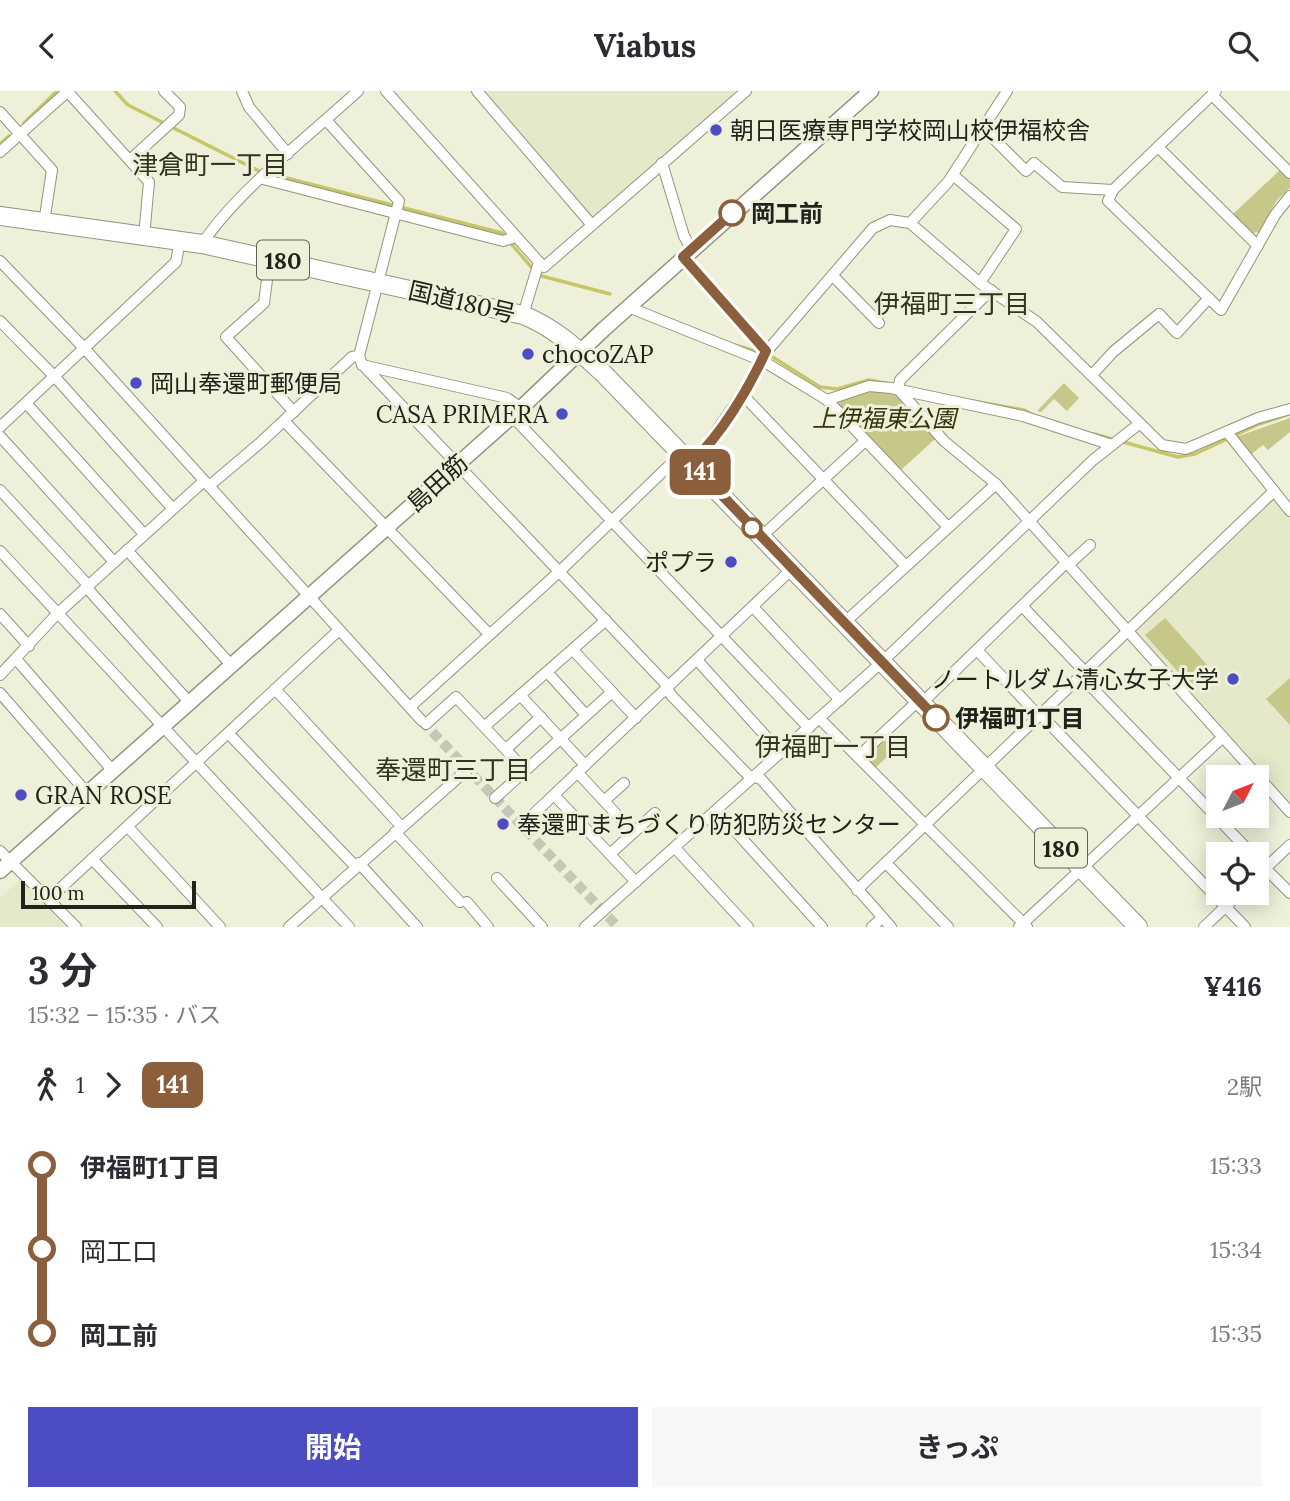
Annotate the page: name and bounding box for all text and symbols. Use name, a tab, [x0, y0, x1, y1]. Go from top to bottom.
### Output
text: Viabus	[594, 25, 696, 66]
icon: back	[28, 27, 66, 65]
icon: search	[1224, 27, 1262, 65]
place label: 朝日医療専門学校岡山校伊福校舎	[730, 115, 1090, 146]
marker: 朝日医療専門学校岡山校伊福校舎	[708, 122, 724, 138]
district label: 津倉町一丁目	[132, 148, 288, 181]
place label: 岡工前	[751, 198, 823, 229]
marker: 岡工前	[719, 200, 745, 226]
road number: 180	[257, 241, 309, 279]
street label: 国道180号	[405, 275, 519, 329]
district label: 伊福町三丁目	[874, 287, 1030, 320]
place label: chocoZAP	[542, 339, 654, 370]
marker: chocoZAP	[520, 346, 536, 362]
place label: 岡山奉還町郵便局	[150, 368, 342, 399]
marker: 岡山奉還町郵便局	[128, 375, 144, 391]
place label: CASA PRIMERA	[376, 399, 549, 430]
park label: 上伊福東公園	[812, 403, 959, 434]
marker: CASA PRIMERA	[554, 406, 570, 422]
street label: 島田筋	[400, 447, 474, 519]
line badge: 141	[660, 449, 740, 495]
text: 141	[684, 456, 716, 487]
unlabelled marker	[742, 518, 762, 538]
place label: ポプラ	[645, 547, 717, 578]
marker: ポプラ	[723, 554, 739, 570]
place label: ノートルダム清心女子大学	[931, 664, 1219, 695]
marker: ノートルダム清心女子大学	[1225, 671, 1241, 687]
place label: 伊福町1丁目	[955, 703, 1085, 734]
marker: 伊福町1丁目	[923, 705, 949, 731]
district label: 伊福町一丁目	[755, 730, 911, 763]
district label: 奉還町三丁目	[375, 753, 531, 786]
north arrow	[1206, 765, 1269, 828]
map controls	[1206, 765, 1269, 905]
place label: GRAN ROSE	[35, 780, 172, 811]
marker: GRAN ROSE	[13, 787, 29, 803]
place label: 奉還町まちづくり防犯防災センター	[517, 809, 901, 840]
marker: 奉還町まちづくり防犯防災センター	[495, 816, 511, 832]
road number: 180	[1035, 828, 1087, 867]
button: locate	[1206, 842, 1269, 905]
scale bar	[21, 878, 196, 910]
text: 100 m	[32, 881, 85, 905]
text: 3 分	[28, 946, 97, 994]
text: ¥416	[1203, 970, 1262, 1003]
text: 15:32 – 15:35 · バス	[28, 1000, 221, 1029]
icon: walk	[28, 1066, 66, 1104]
icon: forward	[94, 1066, 132, 1104]
text: 141	[156, 1069, 189, 1100]
text: 1	[76, 1070, 84, 1099]
text: 2駅	[1227, 1072, 1262, 1101]
text: 伊福町1丁目	[80, 1151, 221, 1184]
text: 15:33	[1210, 1151, 1262, 1180]
text: 岡工口	[80, 1235, 158, 1268]
text: 15:34	[1210, 1235, 1262, 1264]
text: 岡工前	[80, 1319, 158, 1352]
text: 15:35	[1210, 1319, 1262, 1348]
button: 開始	[28, 1407, 638, 1487]
button: きっぷ	[652, 1407, 1262, 1487]

